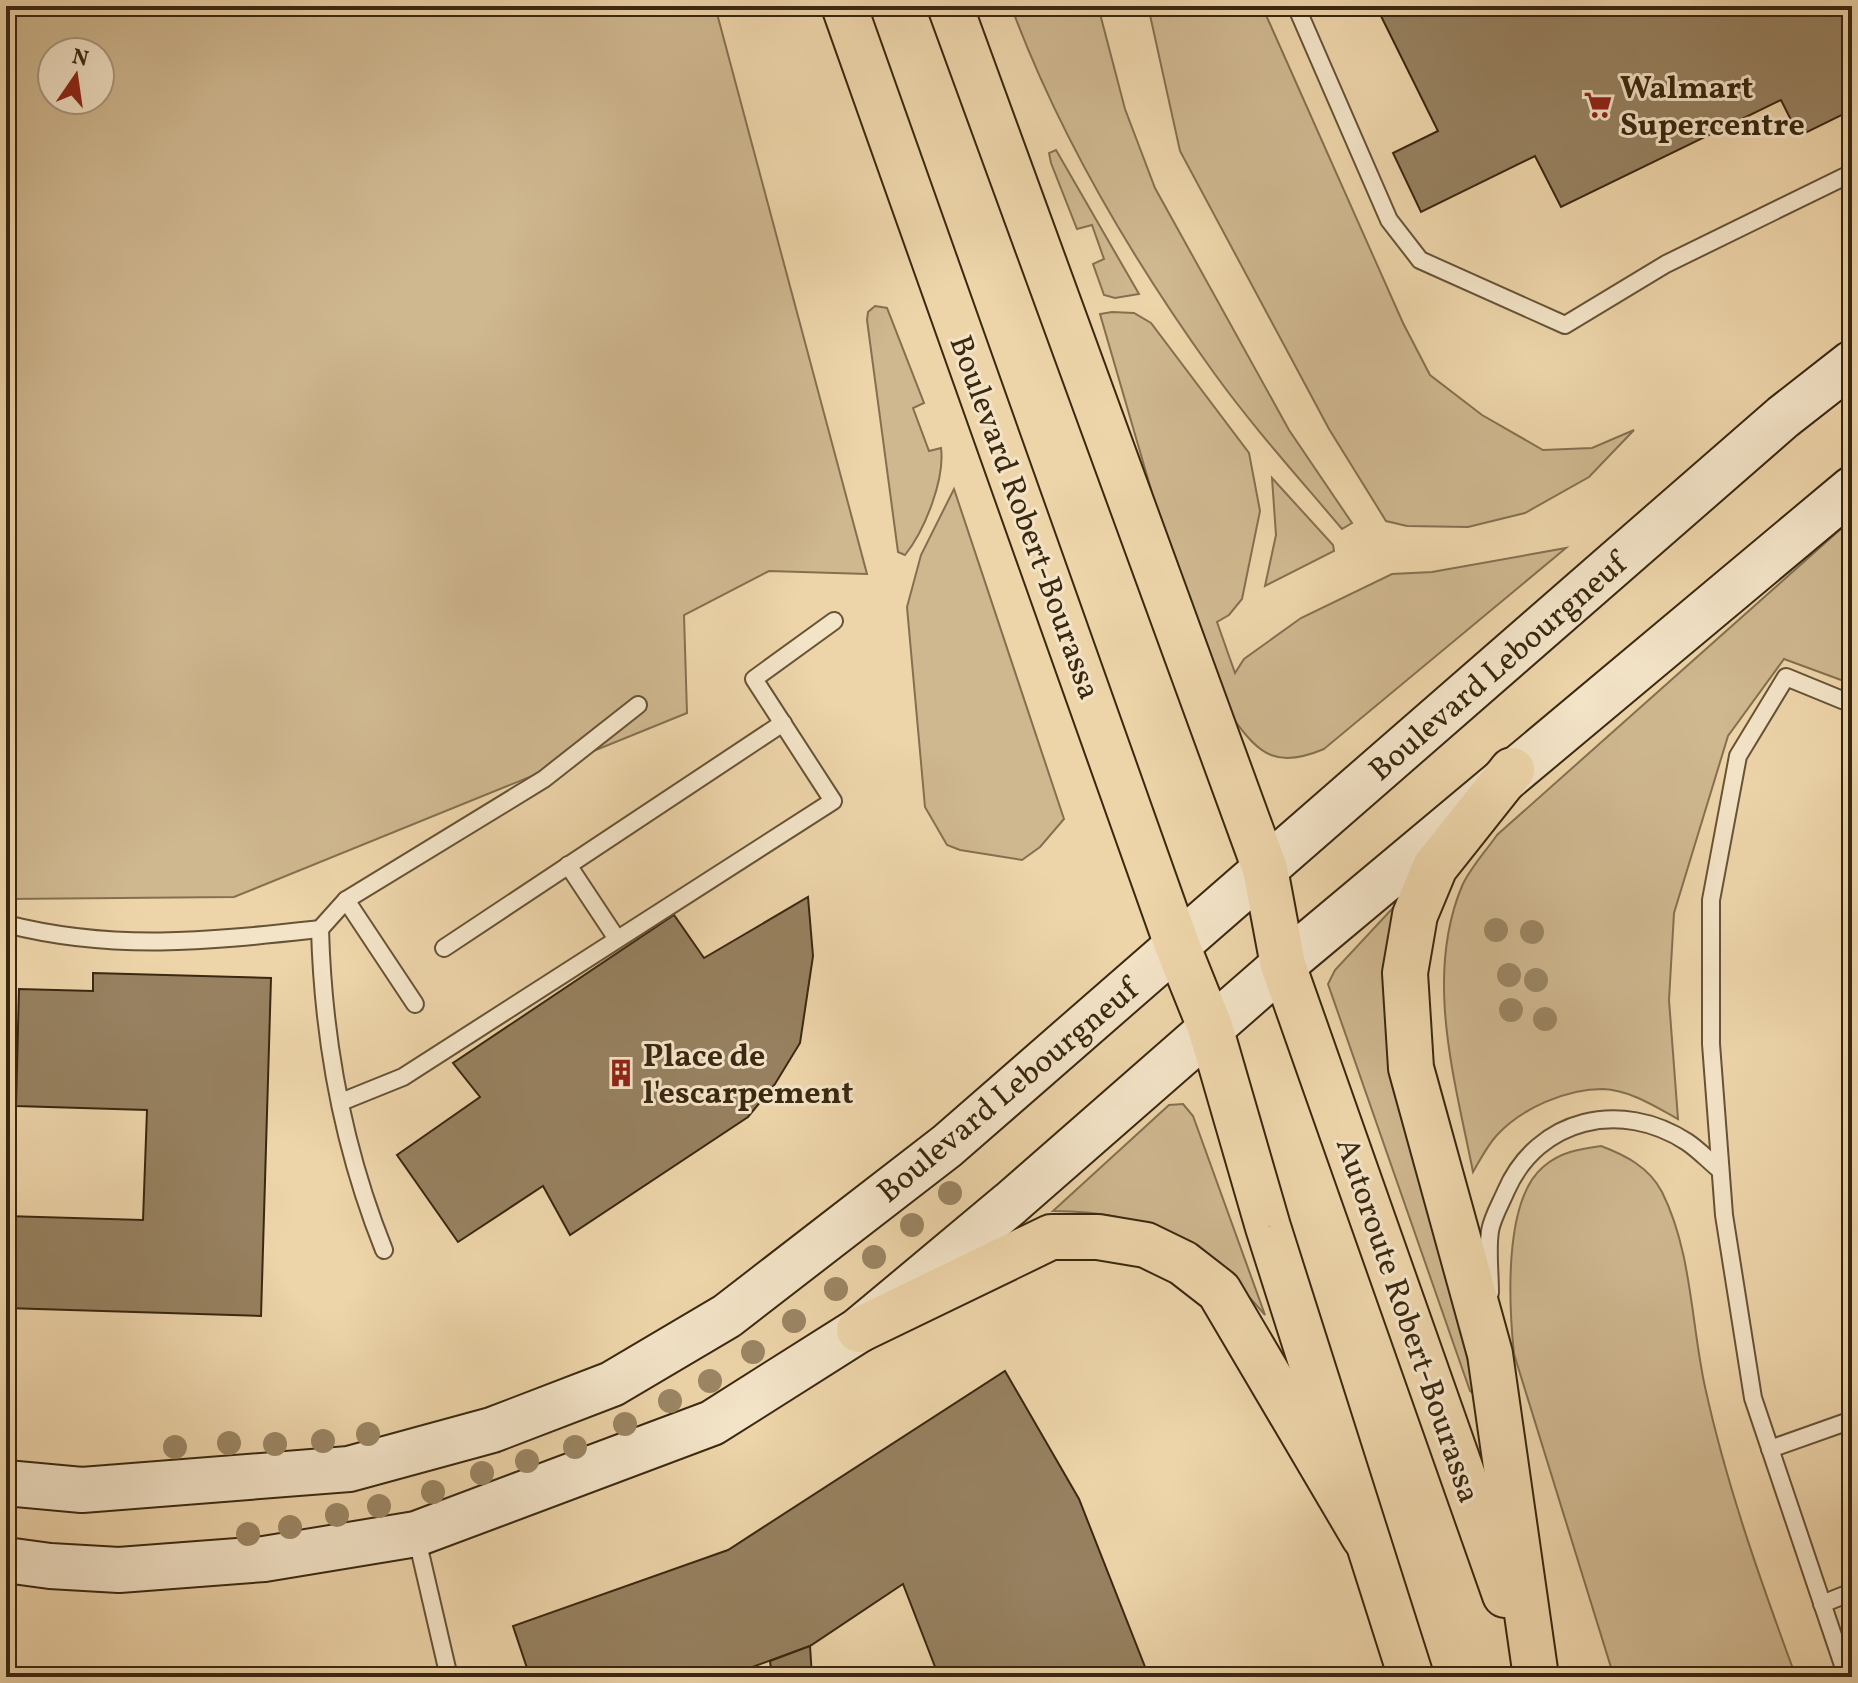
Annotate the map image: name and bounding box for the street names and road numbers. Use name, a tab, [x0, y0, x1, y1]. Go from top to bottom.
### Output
street label: Boulevard Robert-Bourassa	[937, 330, 1110, 706]
street label: Boulevard Lebourgneuf	[1360, 542, 1640, 793]
street label: Boulevard Lebourgneuf	[869, 968, 1151, 1215]
street label: Autoroute Robert-Bourassa	[1323, 1132, 1489, 1509]

